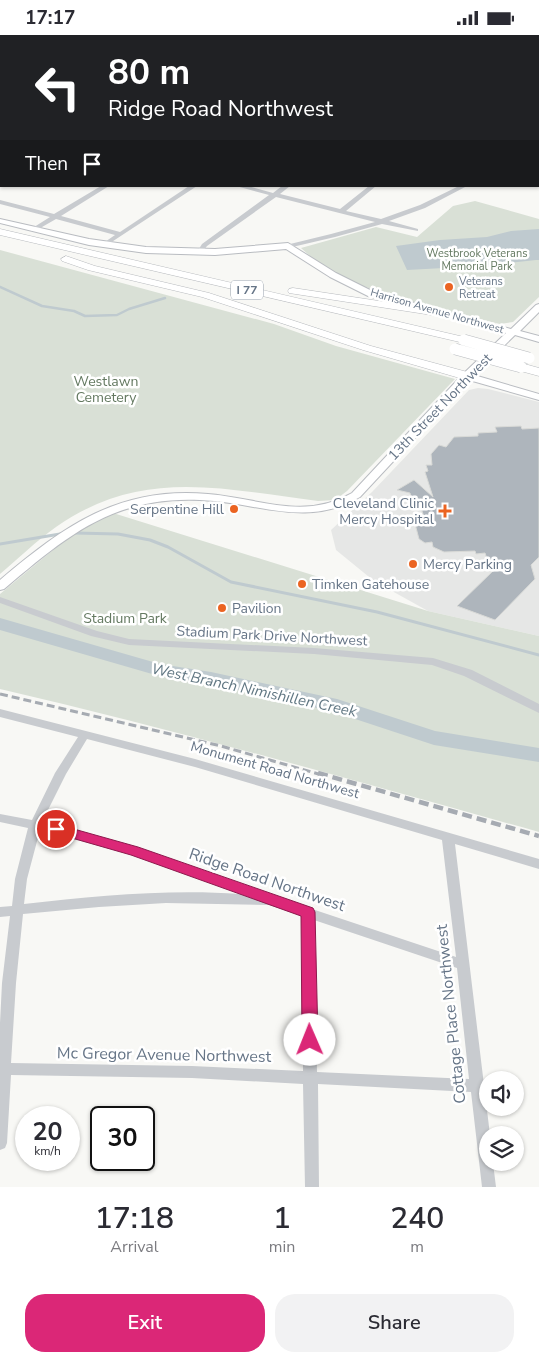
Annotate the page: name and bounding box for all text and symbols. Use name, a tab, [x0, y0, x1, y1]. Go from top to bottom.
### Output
text: 17:17	[25, 5, 75, 31]
text: 80 m	[108, 49, 190, 96]
icon: left	[25, 55, 90, 120]
text: Ridge Road Northwest	[108, 94, 333, 124]
icon: arrive	[78, 150, 106, 178]
text: Then	[25, 151, 68, 177]
park label: Westbrook Veterans Memorial Park	[427, 246, 527, 274]
place label: Veterans Retreat	[458, 274, 503, 302]
road number: I 77	[231, 281, 263, 299]
marker: Veterans Retreat	[443, 281, 455, 293]
street label: Harrison Avenue Northwest	[369, 285, 506, 337]
street label: 13th Street Northwest	[384, 349, 496, 465]
park label: Westlawn Cemetery	[74, 372, 138, 407]
place label: Cleveland Clinic Mercy Hospital	[333, 494, 435, 529]
place label: Serpentine Hill	[130, 500, 225, 519]
marker: Serpentine Hill	[228, 503, 240, 515]
marker: Cleveland Clinic Mercy Hospital	[438, 504, 452, 518]
place label: Mercy Parking	[423, 555, 512, 574]
marker: Mercy Parking	[407, 558, 419, 570]
place label: Timken Gatehouse	[312, 575, 429, 594]
marker: Timken Gatehouse	[296, 578, 308, 590]
place label: Pavilion	[232, 599, 281, 618]
marker: Pavilion	[216, 602, 228, 614]
park label: Stadium Park	[83, 609, 168, 628]
street label: Stadium Park Drive Northwest	[176, 622, 368, 650]
water label: West Branch Nimishillen Creek	[150, 658, 359, 722]
street label: Monument Road Northwest	[188, 737, 362, 803]
pin	[35, 808, 77, 850]
icon: arrive	[42, 815, 70, 843]
street label: Ridge Road Northwest	[186, 843, 348, 917]
street label: Cottage Place Northwest	[431, 923, 471, 1105]
position arrow	[283, 1013, 335, 1065]
street label: Mc Gregor Avenue Northwest	[57, 1042, 272, 1068]
map controls	[479, 1071, 524, 1171]
button: sound	[479, 1071, 524, 1116]
speed limit sign: 30	[90, 1106, 155, 1171]
text: 20	[32, 1115, 63, 1149]
button: layers	[479, 1126, 524, 1171]
text: km/h	[34, 1143, 61, 1159]
text: 17:18	[95, 1198, 174, 1239]
text: 1	[273, 1198, 291, 1239]
text: 240	[390, 1198, 444, 1239]
text: Arrival	[110, 1236, 158, 1258]
text: min	[269, 1236, 295, 1258]
text: m	[410, 1236, 424, 1258]
button: Exit	[25, 1294, 265, 1352]
button: Share	[275, 1294, 514, 1352]

